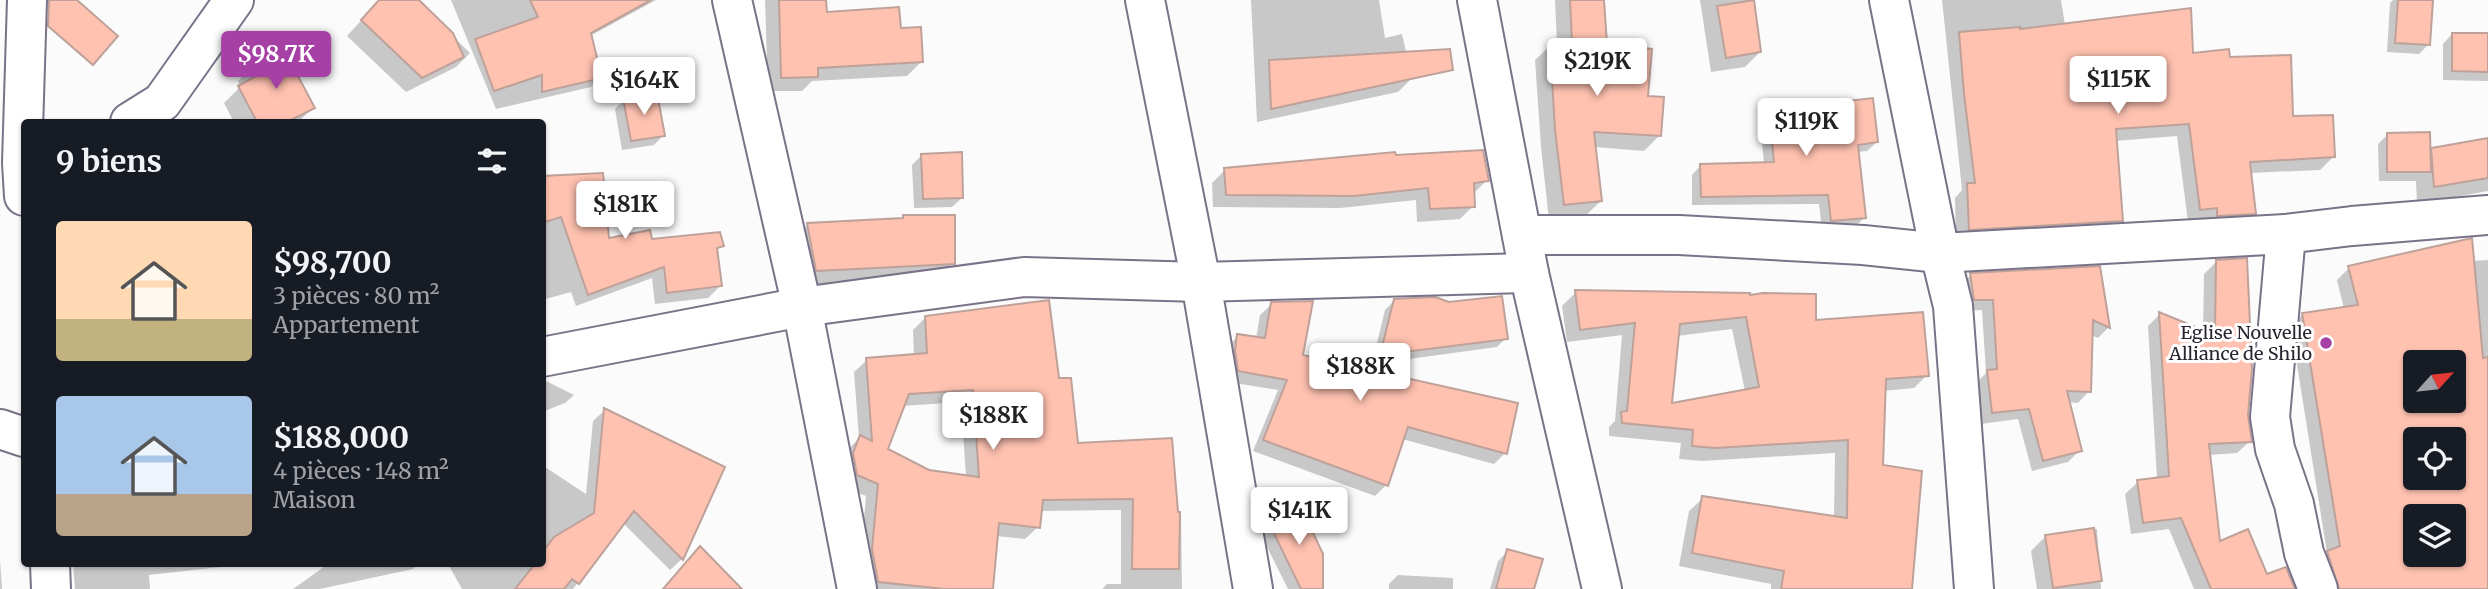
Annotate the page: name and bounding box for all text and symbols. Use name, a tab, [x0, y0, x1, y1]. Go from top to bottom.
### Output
pin: $98.7K	[219, 32, 333, 91]
pin: $219K	[1548, 38, 1646, 98]
text: $98.7K	[237, 39, 315, 68]
text: $219K	[1563, 46, 1631, 75]
pin: $115K	[2069, 57, 2167, 116]
pin: $164K	[595, 58, 693, 117]
text: $115K	[2086, 64, 2150, 93]
text: $164K	[609, 65, 679, 94]
pin: $119K	[1757, 99, 1855, 158]
text: $119K	[1774, 106, 1838, 135]
text: 9 biens	[56, 142, 162, 180]
icon: filters	[473, 142, 511, 180]
pin: $181K	[576, 182, 674, 241]
text: $181K	[592, 189, 658, 218]
text: $98,700	[273, 243, 392, 281]
icon: home	[112, 249, 196, 333]
text: 3 pièces · 80 m²	[273, 281, 439, 310]
text: Appartement	[273, 310, 419, 339]
place label: Eglise Nouvelle Alliance de Shilo	[2168, 321, 2312, 365]
marker: Eglise Nouvelle Alliance de Shilo	[2318, 335, 2334, 351]
pin: $188K	[1311, 344, 1409, 403]
north arrow	[2403, 350, 2466, 413]
map controls	[2403, 350, 2466, 567]
text: $188K	[1325, 351, 1395, 380]
pin: $188K	[944, 392, 1042, 452]
text: $188K	[958, 400, 1028, 429]
text: $188,000	[273, 418, 409, 456]
icon: home	[112, 424, 196, 508]
button: locate	[2403, 427, 2466, 490]
text: 4 pièces · 148 m²	[273, 456, 449, 485]
text: Maison	[273, 485, 356, 514]
pin: $141K	[1250, 488, 1348, 547]
text: $141K	[1267, 495, 1331, 524]
button: layers	[2403, 504, 2466, 567]

